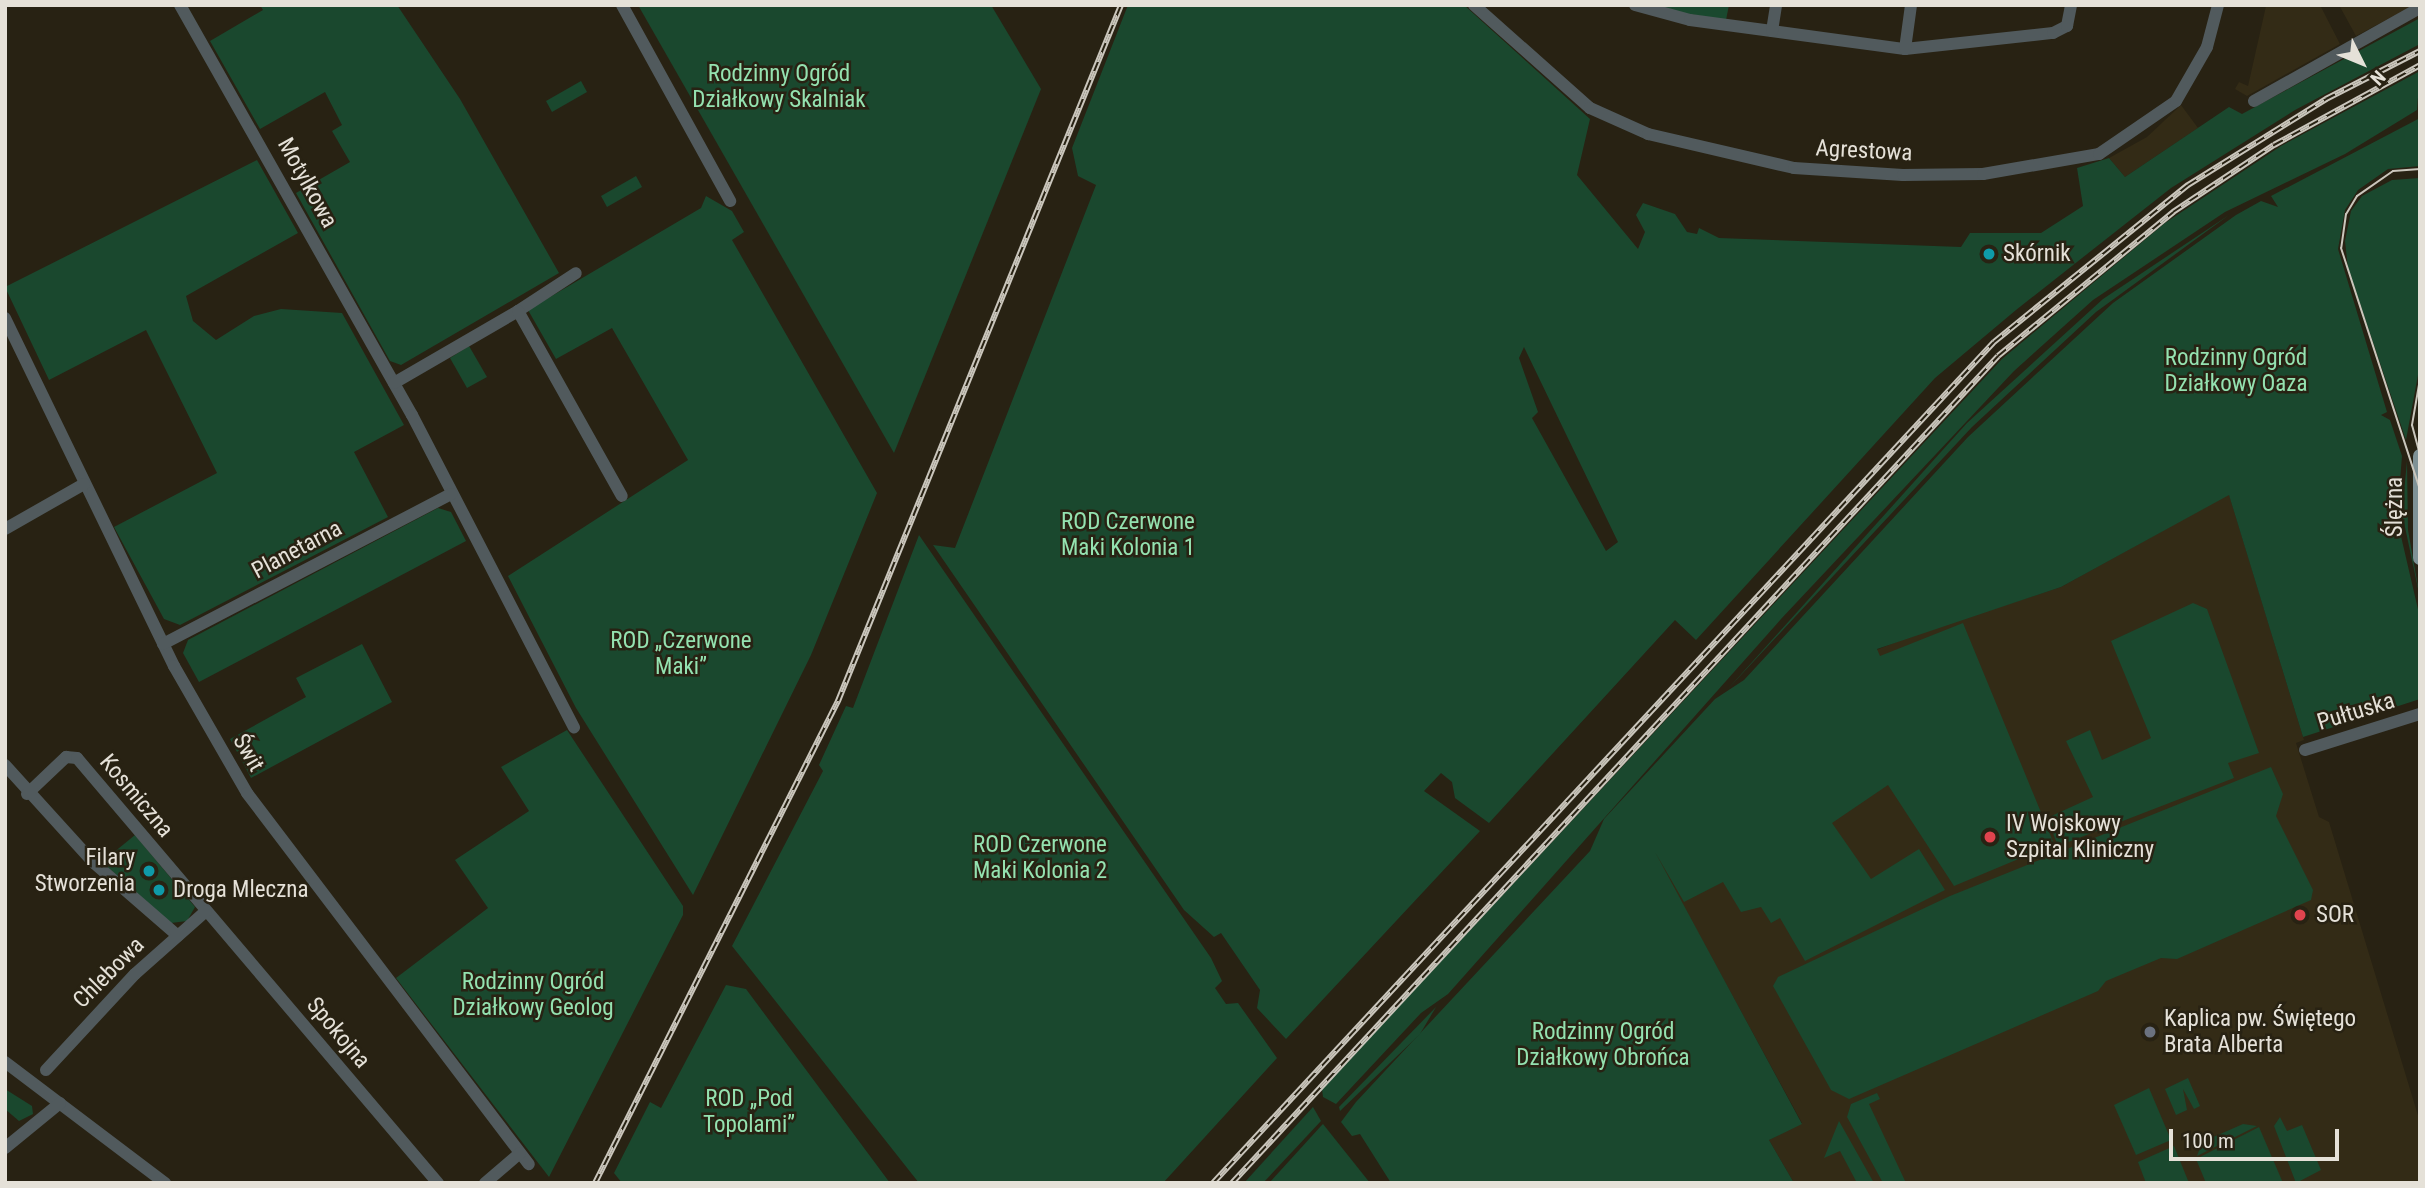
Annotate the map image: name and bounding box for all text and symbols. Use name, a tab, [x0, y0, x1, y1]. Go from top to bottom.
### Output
north arrow	[2327, 28, 2397, 98]
park label: Rodzinny Ogród Działkowy Skalniak	[692, 60, 866, 114]
text: N	[2365, 66, 2390, 90]
street label: Motylkowa	[271, 133, 343, 233]
street label: Agrestowa	[1815, 135, 1913, 167]
place label: Skórnik	[2003, 240, 2071, 268]
marker: Skórnik	[1981, 246, 1997, 262]
park label: Rodzinny Ogród Działkowy Oaza	[2165, 344, 2307, 398]
street label: Ślężna	[2381, 477, 2409, 537]
park label: ROD Czerwone Maki Kolonia 1	[1061, 508, 1195, 562]
street label: Planetarna	[247, 515, 347, 585]
park label: ROD „Czerwone Maki”	[610, 627, 752, 681]
street label: Pułtuska	[2314, 687, 2398, 737]
street label: Świt	[226, 729, 270, 777]
street label: Kosmiczna	[93, 749, 179, 843]
place label: IV Wojskowy Szpital Kliniczny	[2006, 810, 2154, 864]
marker: IV Wojskowy Szpital Kliniczny	[1980, 827, 2000, 847]
park label: ROD Czerwone Maki Kolonia 2	[973, 831, 1107, 885]
place label: Filary Stworzenia	[35, 844, 135, 898]
marker: Filary Stworzenia	[141, 863, 157, 879]
place label: Droga Mleczna	[173, 876, 308, 904]
marker: Droga Mleczna	[151, 882, 167, 898]
place label: SOR	[2316, 901, 2354, 929]
marker: SOR	[2290, 905, 2310, 925]
street label: Chlebowa	[68, 932, 150, 1014]
park label: Rodzinny Ogród Działkowy Geolog	[452, 968, 614, 1022]
street label: Spokojna	[300, 992, 376, 1074]
place label: Kaplica pw. Świętego Brata Alberta	[2164, 1005, 2356, 1059]
park label: Rodzinny Ogród Działkowy Obrońca	[1516, 1018, 1690, 1072]
marker: Kaplica pw. Świętego Brata Alberta	[2142, 1024, 2158, 1040]
park label: ROD „Pod Topolami”	[703, 1085, 795, 1139]
scale bar	[2173, 1114, 2343, 1158]
text: 100 m	[2182, 1129, 2234, 1153]

